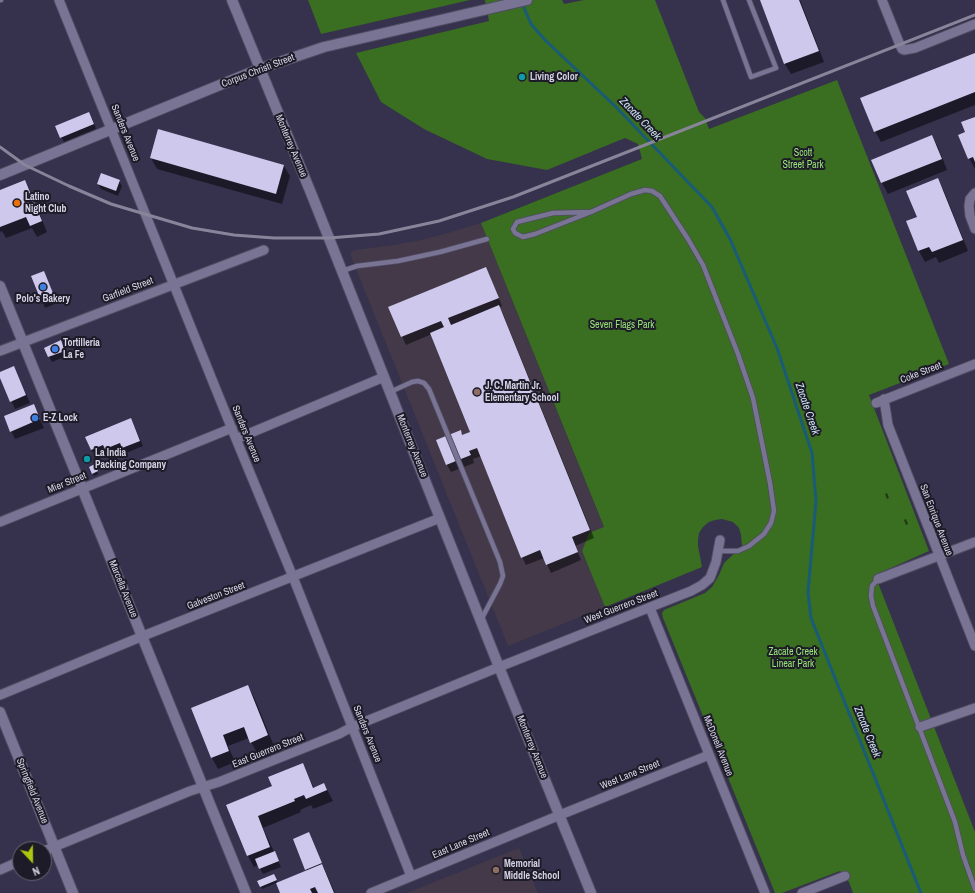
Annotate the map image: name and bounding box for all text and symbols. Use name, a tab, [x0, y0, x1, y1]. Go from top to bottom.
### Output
street label: Corpus Christi Street	[220, 52, 296, 90]
place label: Living Color	[530, 71, 578, 83]
marker: Living Color	[517, 72, 527, 82]
water label: Zacate Creek	[616, 95, 664, 143]
street label: Sanders Avenue	[108, 103, 142, 163]
street label: Monterrey Avenue	[272, 113, 310, 179]
park label: Scott Street Park	[782, 147, 824, 170]
place label: Latino Night Club	[25, 191, 66, 214]
marker: Latino Night Club	[12, 198, 22, 208]
street label: Garfield Street	[101, 275, 155, 305]
marker: Polo's Bakery	[38, 282, 48, 292]
place label: Polo's Bakery	[16, 293, 70, 305]
park label: Seven Flags Park	[590, 319, 654, 331]
place label: Tortilleria La Fe	[63, 337, 100, 360]
marker: Tortilleria La Fe	[50, 344, 60, 354]
street label: Coke Street	[899, 360, 943, 386]
place label: J. C. Martin Jr. Elementary School	[485, 380, 559, 404]
water label: Zacate Creek	[792, 381, 822, 437]
marker: J. C. Martin Jr. Elementary School	[472, 387, 482, 397]
street label: Sanders Avenue	[229, 404, 263, 464]
place label: E-Z Lock	[43, 412, 78, 424]
marker: E-Z Lock	[30, 413, 40, 423]
street label: Monterrey Avenue	[394, 413, 430, 479]
place label: La India Packing Company	[95, 447, 166, 470]
marker: La India Packing Company	[82, 454, 92, 464]
street label: Mier Street	[46, 470, 88, 496]
street label: San Enrique Avenue	[917, 483, 955, 557]
street label: Marcella Avenue	[106, 559, 140, 619]
street label: Galveston Street	[185, 579, 247, 613]
street label: West Guerrero Street	[583, 587, 659, 627]
park label: Zacate Creek Linear Park	[768, 646, 818, 670]
street label: Sanders Avenue	[350, 704, 384, 764]
water label: Zacate Creek	[851, 704, 883, 760]
street label: Monterrey Avenue	[514, 714, 550, 780]
street label: McDonell Avenue	[700, 714, 736, 778]
street label: East Guerrero Street	[231, 731, 305, 771]
street label: Springfield Avenue	[13, 756, 51, 826]
street label: West Lane Street	[598, 758, 662, 792]
street label: East Lane Street	[431, 827, 491, 861]
north arrow	[12, 841, 52, 881]
place label: Memorial Middle School	[504, 858, 560, 882]
text: N	[30, 863, 42, 879]
marker: Memorial Middle School	[491, 865, 501, 875]

